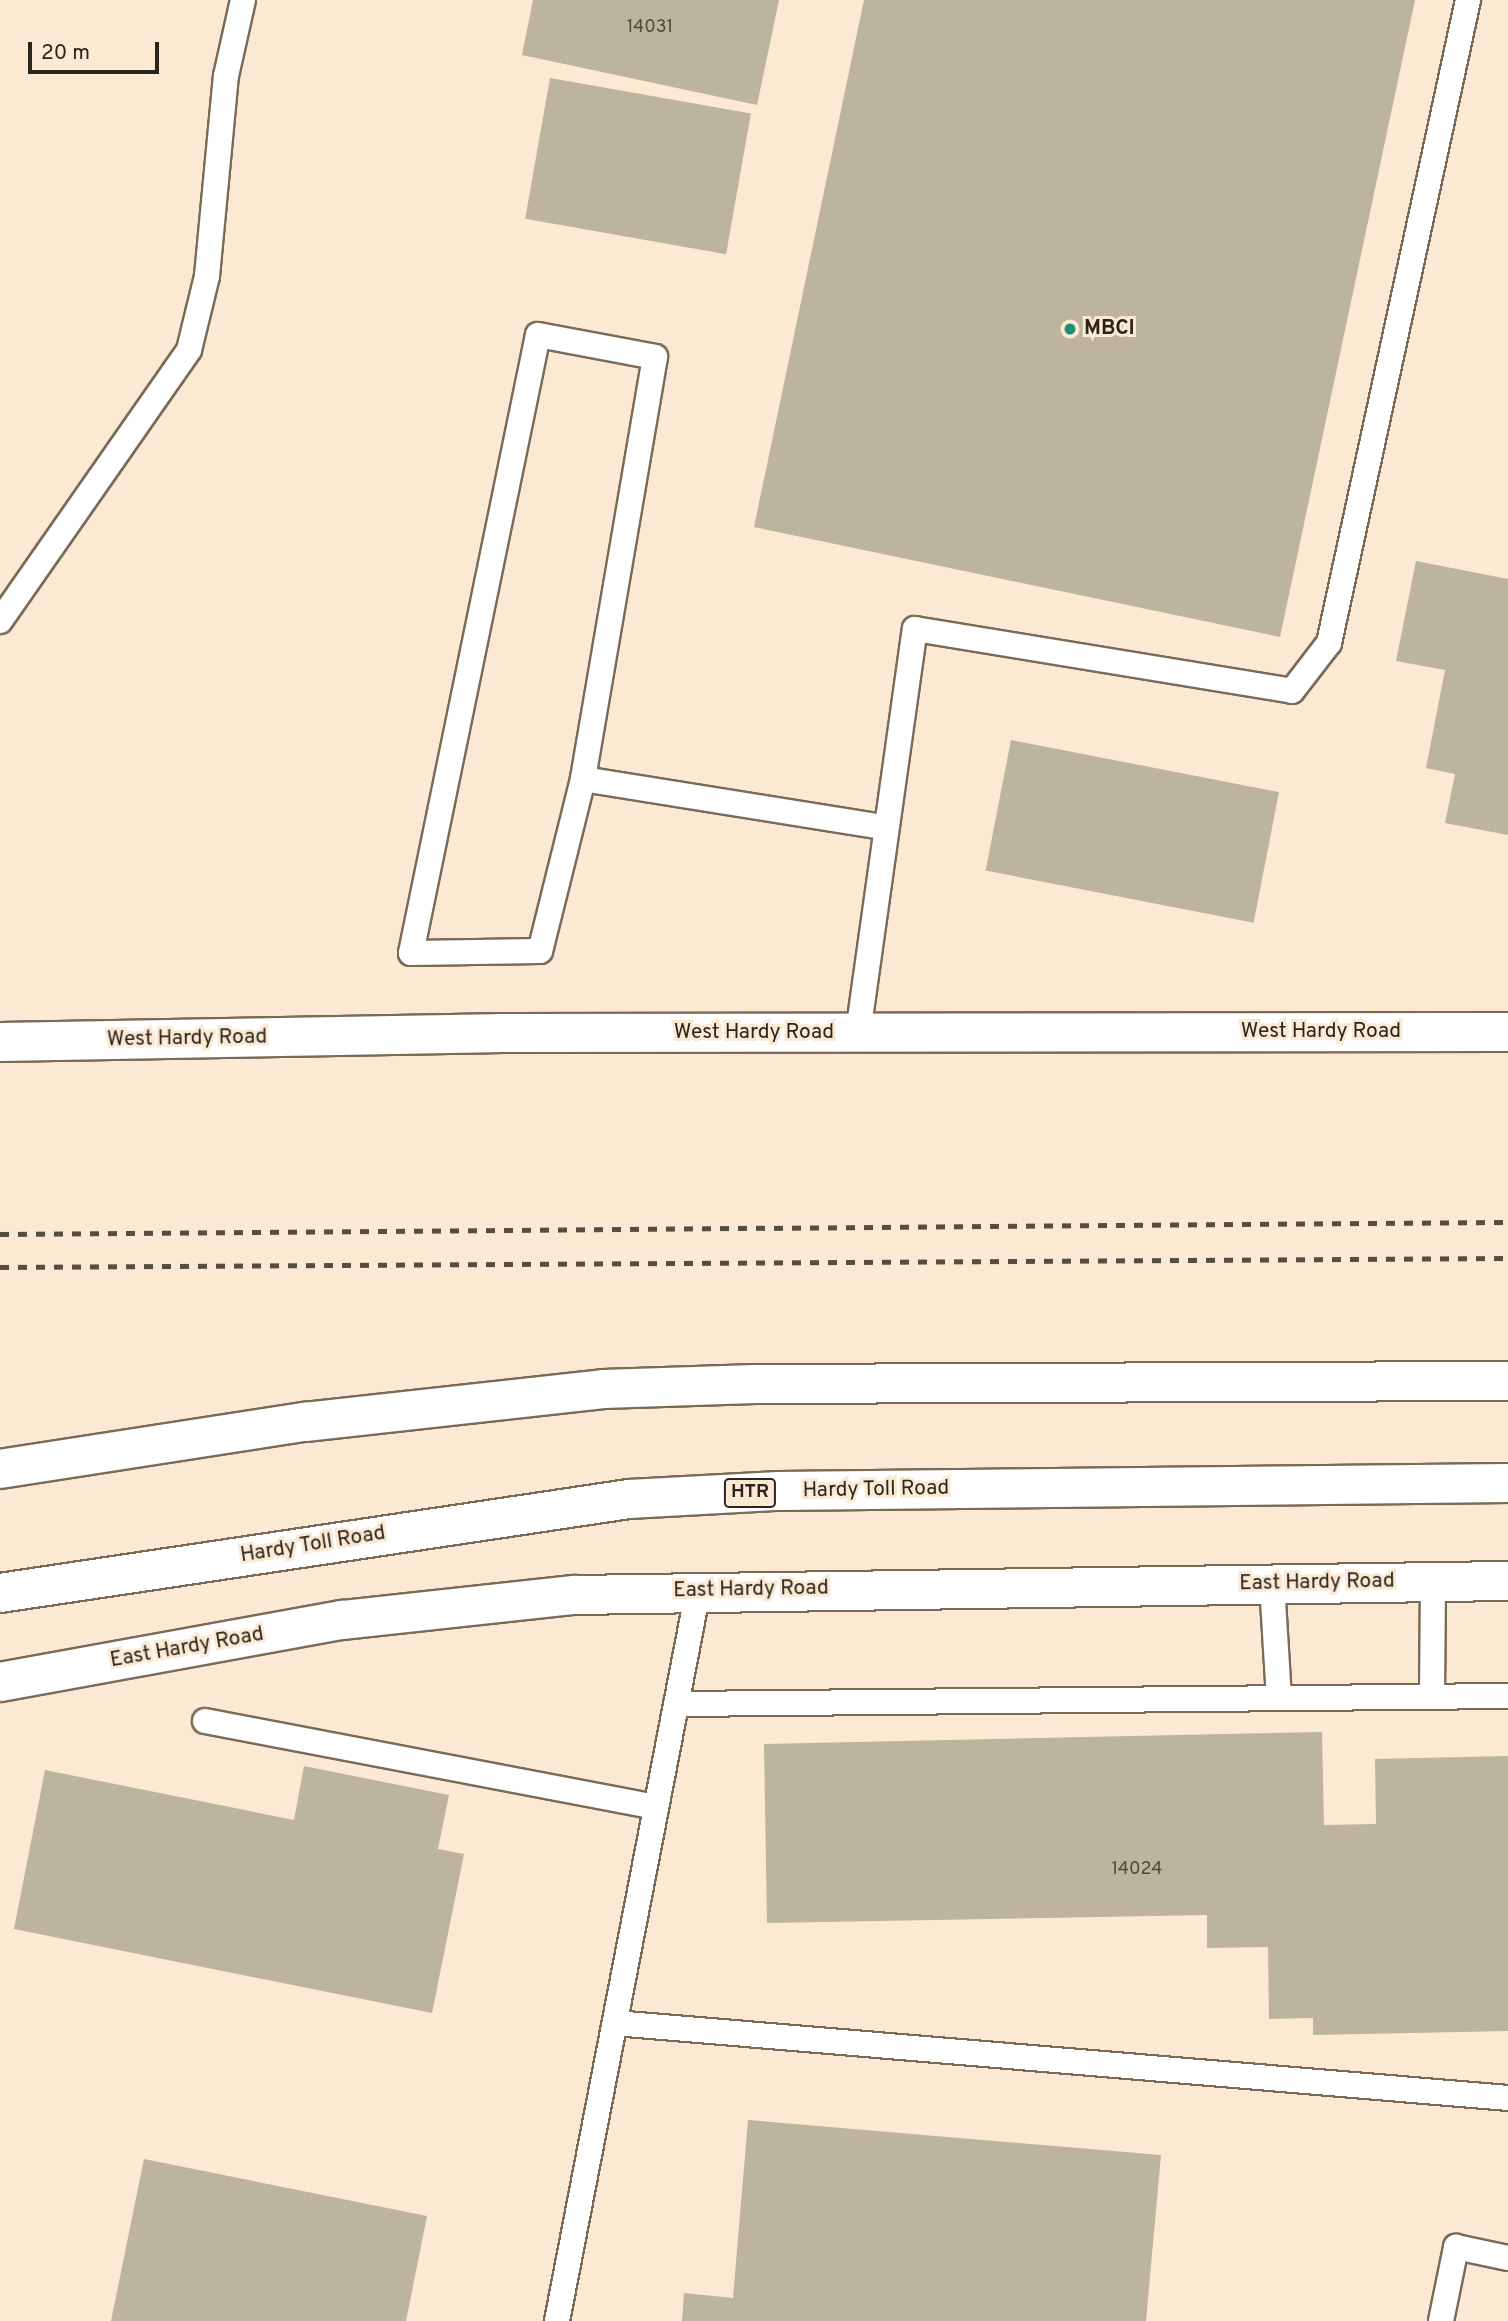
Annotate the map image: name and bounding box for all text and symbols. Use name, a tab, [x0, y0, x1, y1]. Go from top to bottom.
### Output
house number: 14031	[627, 17, 673, 39]
scale bar	[32, 28, 163, 72]
text: 20 m	[41, 40, 90, 67]
place label: MBCI	[1084, 316, 1135, 342]
marker: MBCI	[1062, 321, 1078, 337]
street label: West Hardy Road	[1241, 1019, 1401, 1045]
street label: West Hardy Road	[674, 1020, 834, 1046]
street label: West Hardy Road	[107, 1025, 267, 1053]
street label: Hardy Toll Road	[802, 1476, 950, 1504]
road number: HTR	[724, 1478, 776, 1508]
street label: Hardy Toll Road	[238, 1521, 388, 1569]
street label: East Hardy Road	[1239, 1569, 1395, 1597]
street label: East Hardy Road	[673, 1576, 829, 1604]
street label: East Hardy Road	[108, 1622, 266, 1674]
house number: 14024	[1111, 1859, 1163, 1881]

